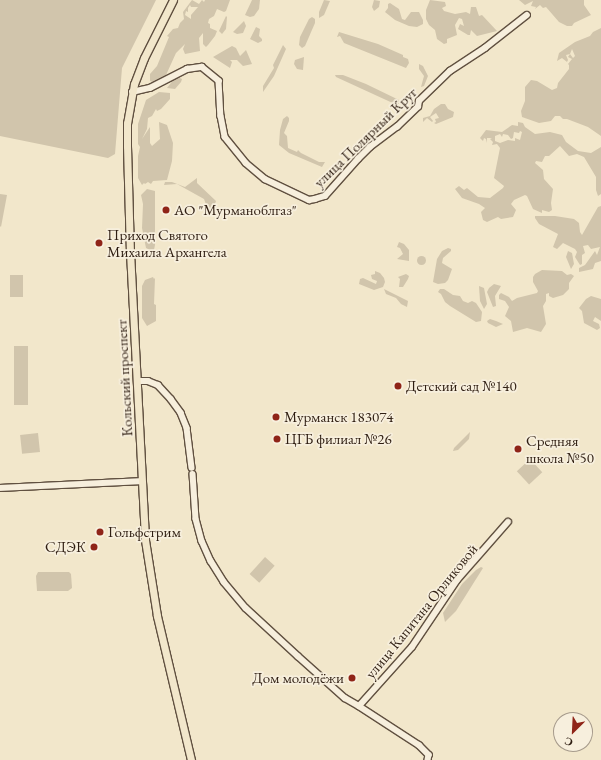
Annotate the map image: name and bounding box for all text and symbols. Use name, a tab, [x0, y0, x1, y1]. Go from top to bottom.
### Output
street label: улица Полярный Круг	[310, 83, 420, 191]
place label: AO "Мурманоблгаз"	[174, 201, 297, 219]
marker: AO "Мурманоблгаз"	[161, 205, 171, 215]
place label: Приход Святого Михаила Архангела	[107, 225, 227, 260]
marker: Приход Святого Михаила Архангела	[94, 238, 104, 248]
street label: Кольский проспект	[112, 319, 136, 437]
place label: Детский сад №140	[406, 377, 517, 395]
marker: Детский сад №140	[393, 381, 403, 391]
place label: Мурманск 183074	[284, 408, 394, 426]
marker: Мурманск 183074	[271, 412, 281, 422]
place label: ЦГБ филиал №26	[285, 430, 392, 448]
place label: Средняя школа №50	[526, 431, 594, 466]
marker: ЦГБ филиал №26	[272, 434, 282, 444]
marker: Средняя школа №50	[513, 444, 523, 454]
place label: Гольфстрим	[108, 523, 181, 541]
marker: Гольфстрим	[95, 527, 105, 537]
place label: СДЭК	[45, 538, 86, 556]
street label: улица Капитана Орликовой	[361, 540, 481, 682]
marker: СДЭК	[89, 542, 99, 552]
place label: Дом молодёжи	[252, 669, 344, 687]
marker: Дом молодёжи	[347, 673, 357, 683]
north arrow	[553, 712, 593, 752]
text: С	[562, 734, 575, 750]

